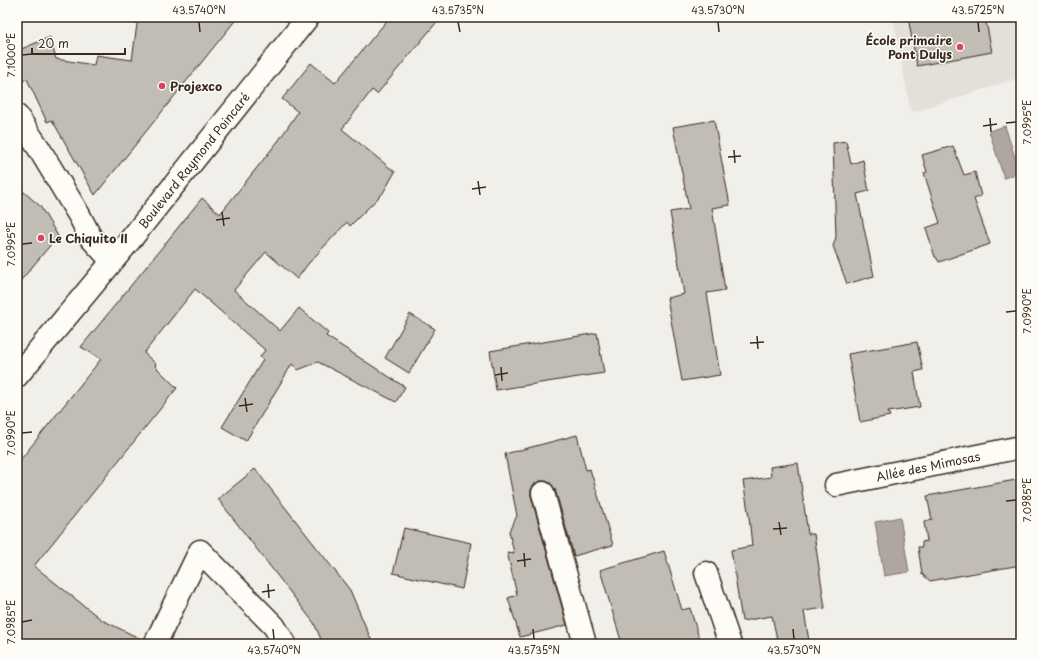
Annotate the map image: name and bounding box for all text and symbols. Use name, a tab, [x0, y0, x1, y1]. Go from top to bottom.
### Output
text: 43.5740°N	[172, 2, 226, 17]
text: 43.5735°N	[432, 2, 484, 17]
text: 43.5730°N	[691, 2, 745, 17]
text: 43.5725°N	[951, 2, 1005, 17]
scale bar	[32, 30, 125, 56]
place label: École primaire Pont Dulys	[866, 31, 952, 63]
text: 7.1000°E	[3, 33, 18, 77]
text: 20 m	[38, 34, 69, 52]
marker: École primaire Pont Dulys	[955, 42, 965, 52]
place label: Projexco	[170, 77, 222, 95]
marker: Projexco	[157, 81, 167, 91]
street label: Boulevard Raymond Poincaré	[134, 88, 254, 232]
text: 7.0995°E	[1019, 100, 1034, 144]
text: 7.0995°E	[3, 222, 18, 266]
place label: Le Chiquito II	[49, 229, 128, 247]
marker: Le Chiquito II	[36, 233, 46, 243]
text: 7.0990°E	[1019, 288, 1034, 334]
text: 7.0990°E	[3, 410, 18, 456]
street label: Allée des Mimosas	[874, 447, 982, 486]
text: 7.0985°E	[1019, 478, 1034, 522]
text: 7.0985°E	[3, 600, 18, 644]
text: 43.5740°N	[247, 642, 301, 657]
text: 43.5735°N	[508, 642, 560, 657]
text: 43.5730°N	[767, 642, 821, 657]

